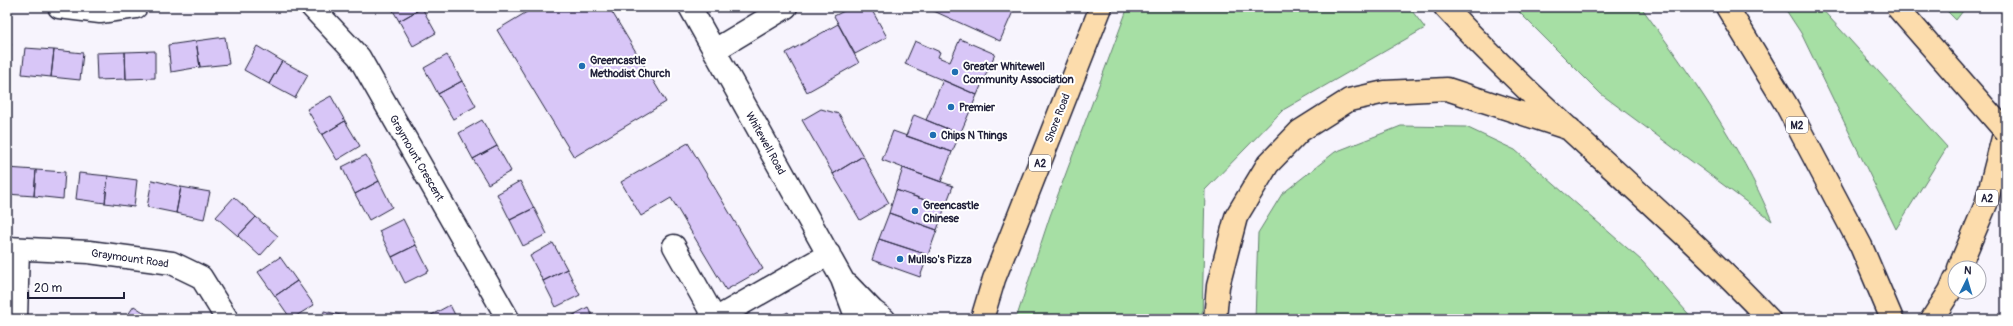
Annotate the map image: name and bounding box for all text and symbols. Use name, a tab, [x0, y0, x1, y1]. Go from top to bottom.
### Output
place label: Greencastle Methodist Church	[590, 54, 670, 80]
place label: Greater Whitewell Community Association	[963, 60, 1074, 86]
marker: Greencastle Methodist Church	[577, 61, 587, 71]
marker: Greater Whitewell Community Association	[950, 67, 960, 77]
street label: Shore Road	[1042, 92, 1073, 145]
place label: Premier	[959, 101, 996, 114]
marker: Premier	[946, 102, 956, 112]
street label: Whitewell Road	[743, 110, 788, 177]
street label: Graymount Crescent	[387, 113, 447, 204]
road number: M2	[1786, 117, 1808, 133]
place label: Chips N Things	[941, 129, 1007, 142]
marker: Chips N Things	[928, 130, 938, 140]
road number: A2	[1029, 155, 1051, 171]
road number: A2	[1976, 190, 1998, 206]
place label: Greencastle Chinese	[923, 199, 980, 225]
marker: Greencastle Chinese	[910, 206, 920, 216]
street label: Graymount Road	[90, 247, 169, 270]
place label: Mullso's Pizza	[908, 253, 972, 266]
marker: Mullso's Pizza	[895, 254, 905, 264]
north arrow	[1947, 260, 1987, 300]
text: N	[1964, 264, 1973, 277]
scale bar	[28, 274, 124, 300]
text: 20 m	[34, 281, 63, 296]

